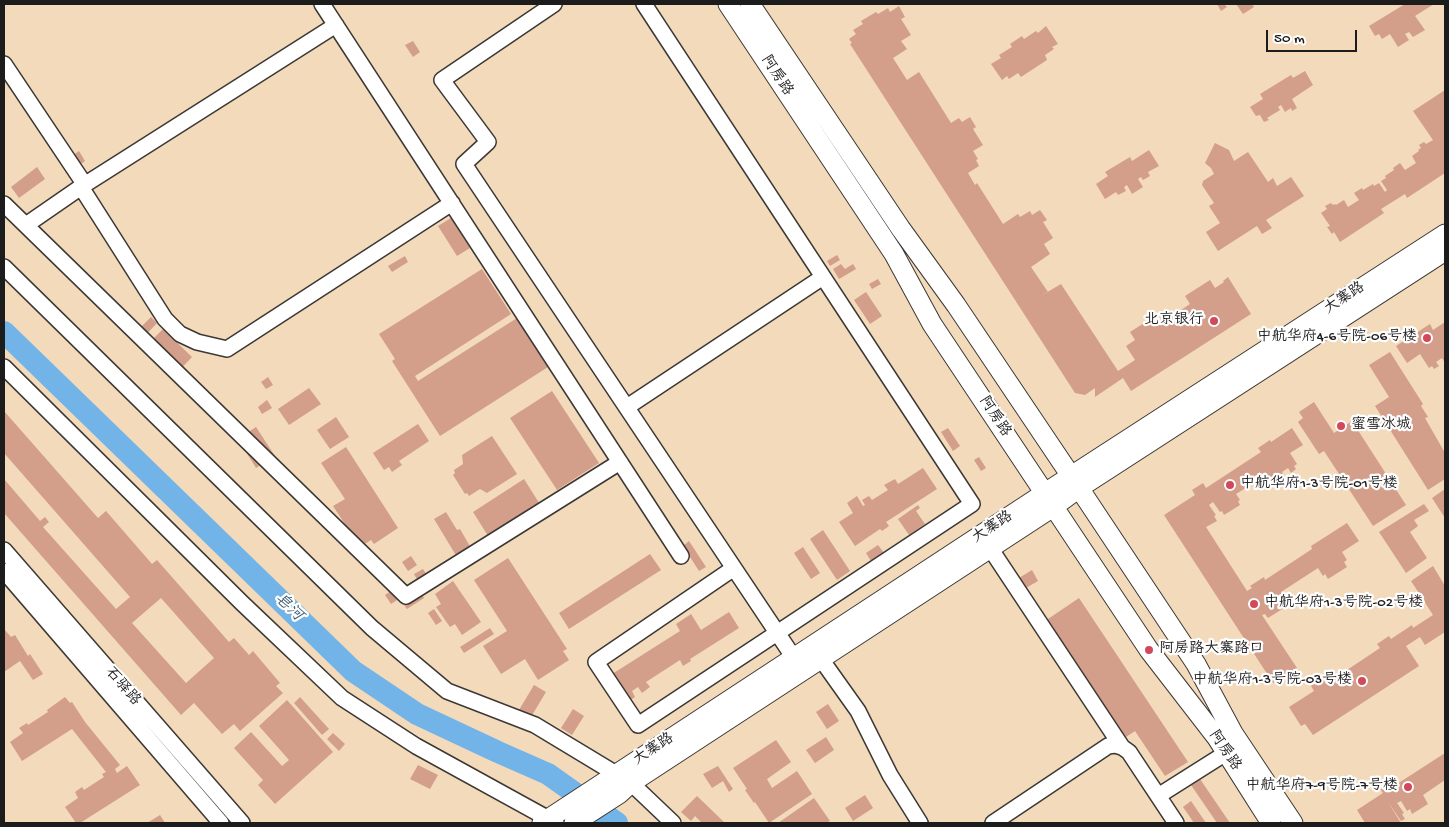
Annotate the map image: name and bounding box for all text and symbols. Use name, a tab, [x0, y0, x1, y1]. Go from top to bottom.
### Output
scale bar	[1269, 20, 1360, 52]
text: 50 m	[1274, 30, 1305, 48]
street label: 阿房路	[756, 52, 796, 100]
street label: 大寨路	[1321, 279, 1369, 319]
place label: 北京银行	[1144, 312, 1204, 330]
marker: 北京银行	[1208, 315, 1220, 327]
place label: 中航华府4-6号院-06号楼	[1257, 329, 1417, 347]
marker: 中航华府4-6号院-06号楼	[1421, 332, 1433, 344]
street label: 阿房路	[974, 393, 1014, 441]
place label: 蜜雪冰城	[1351, 417, 1411, 435]
marker: 蜜雪冰城	[1335, 420, 1347, 432]
place label: 中航华府1-3号院-01号楼	[1240, 476, 1398, 494]
marker: 中航华府1-3号院-01号楼	[1224, 479, 1236, 491]
street label: 大寨路	[969, 508, 1017, 548]
water label: 皂河	[270, 590, 306, 626]
place label: 中航华府1-3号院-02号楼	[1264, 595, 1423, 613]
marker: 中航华府1-3号院-02号楼	[1248, 598, 1260, 610]
place label: 阿房路大寨路口	[1159, 641, 1264, 659]
marker: 阿房路大寨路口	[1143, 644, 1155, 656]
street label: 石驿路	[100, 664, 144, 710]
place label: 中航华府1-3号院-03号楼	[1192, 672, 1352, 690]
marker: 中航华府1-3号院-03号楼	[1356, 675, 1368, 687]
street label: 阿房路	[1204, 727, 1244, 775]
street label: 大寨路	[630, 730, 678, 770]
place label: 中航华府7-9号院-7号楼	[1245, 778, 1398, 796]
marker: 中航华府7-9号院-7号楼	[1402, 781, 1414, 793]

